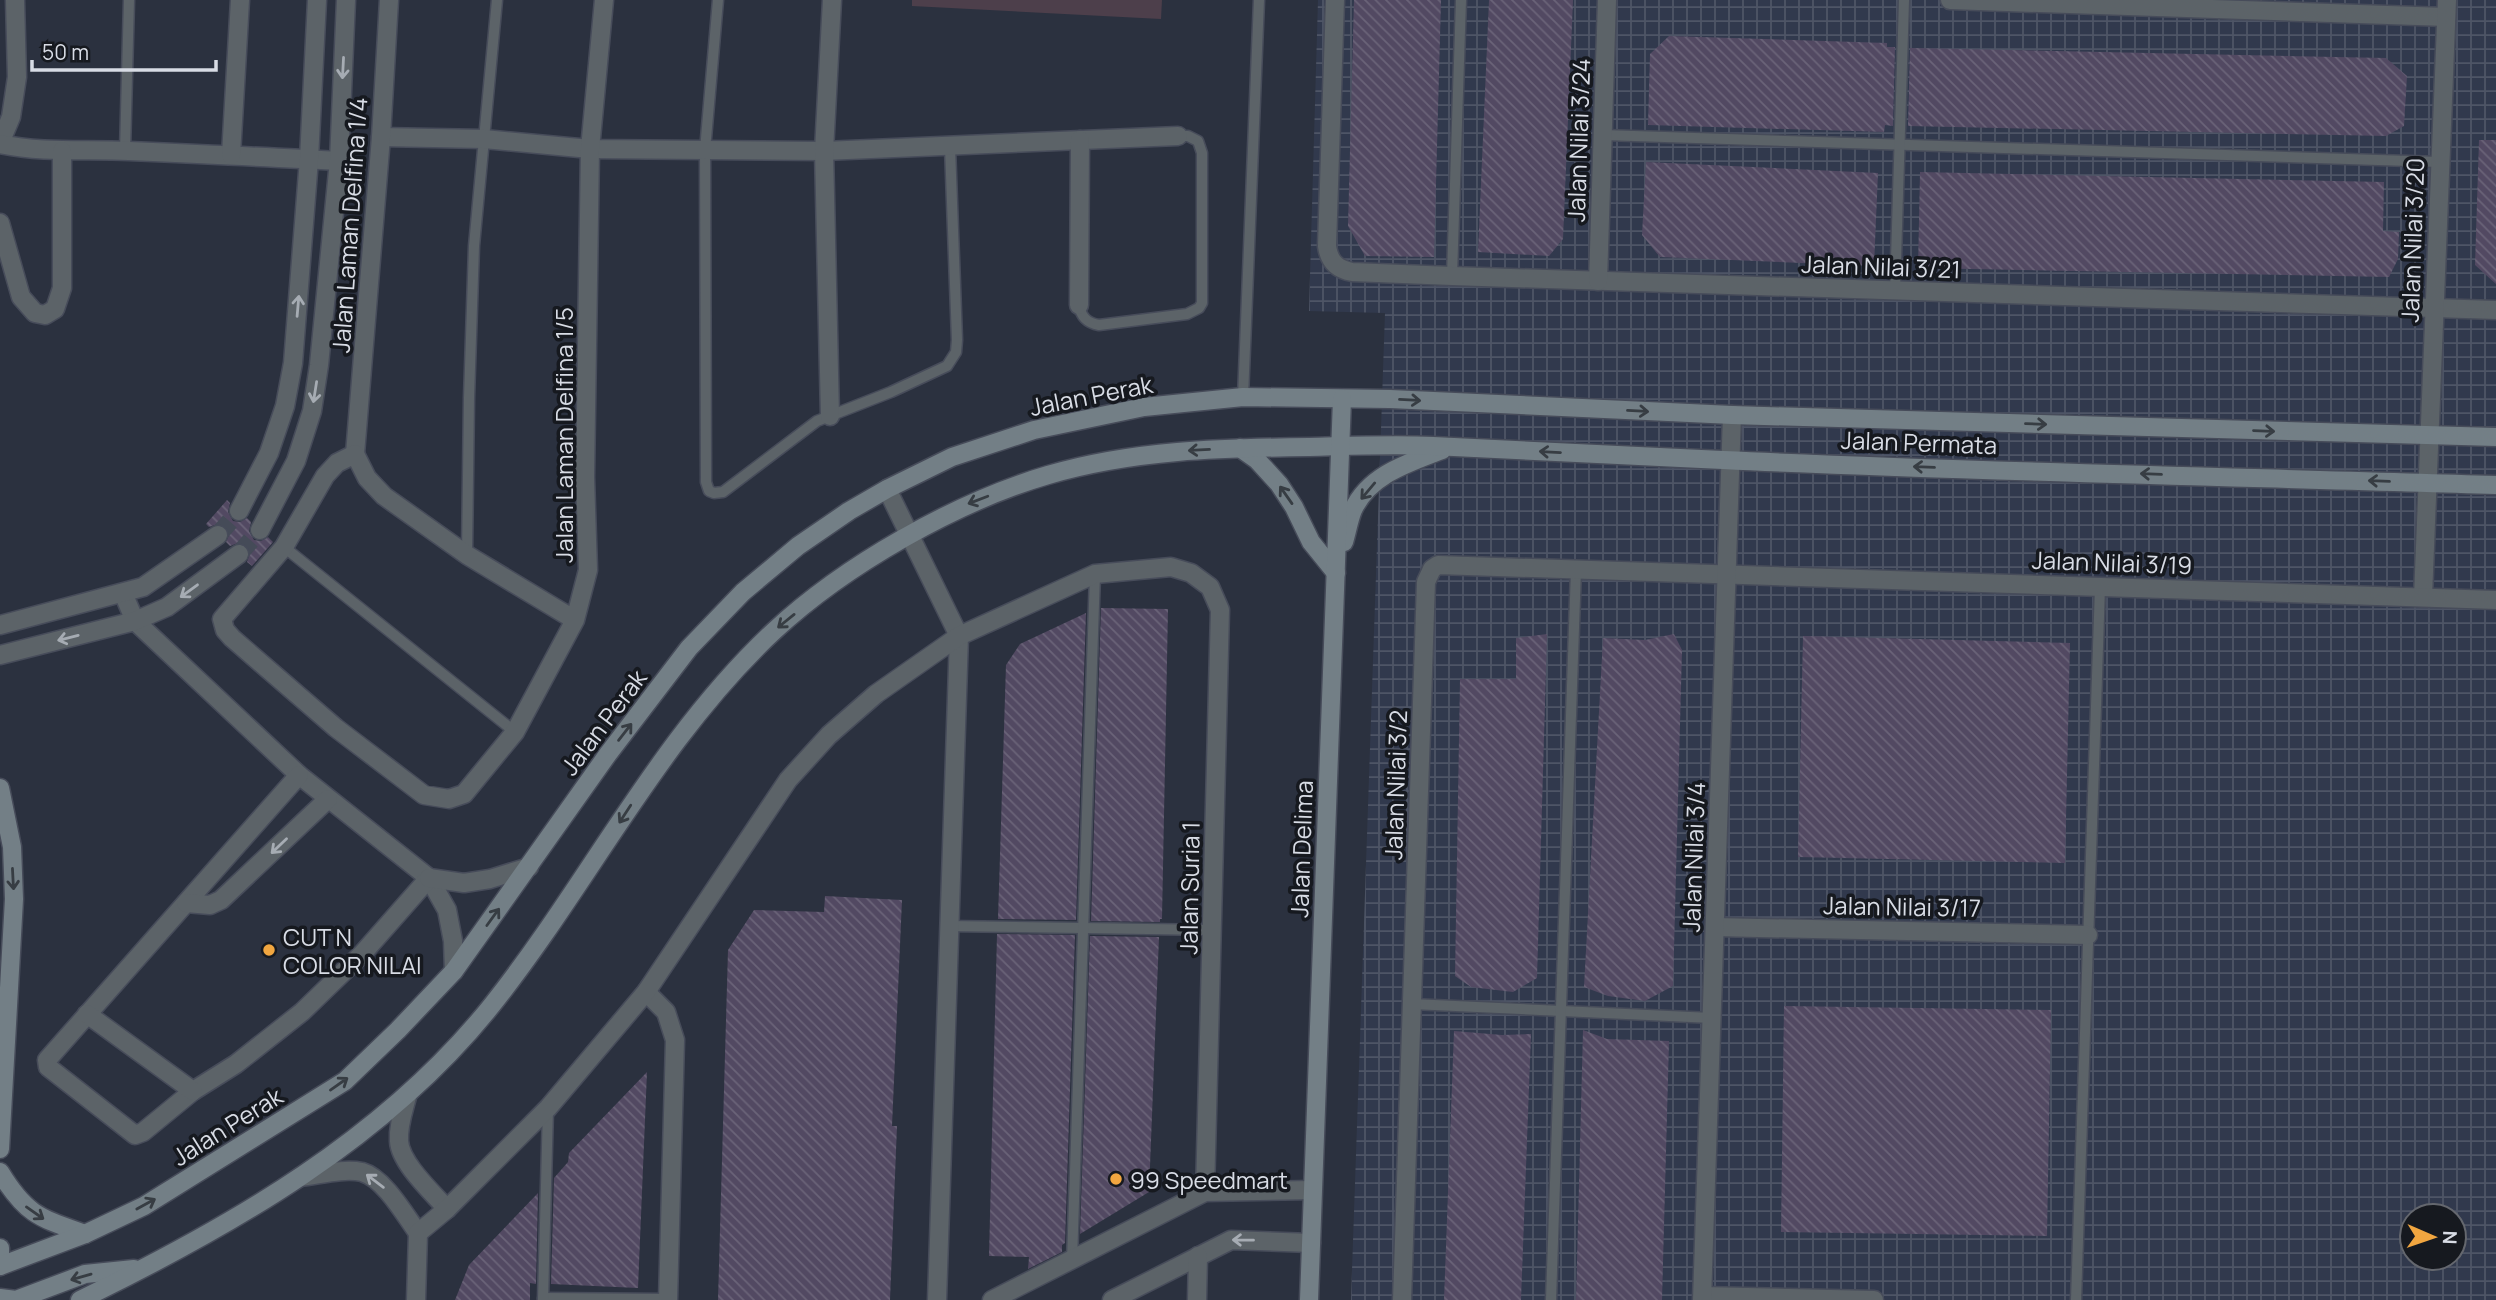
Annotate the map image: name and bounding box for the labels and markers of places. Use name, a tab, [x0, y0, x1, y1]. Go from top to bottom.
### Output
place label: CUT N COLOR NILAI	[283, 920, 422, 981]
marker: CUT N COLOR NILAI	[261, 942, 277, 958]
place label: 99 Speedmart	[1130, 1163, 1288, 1196]
marker: 99 Speedmart	[1108, 1171, 1124, 1187]

